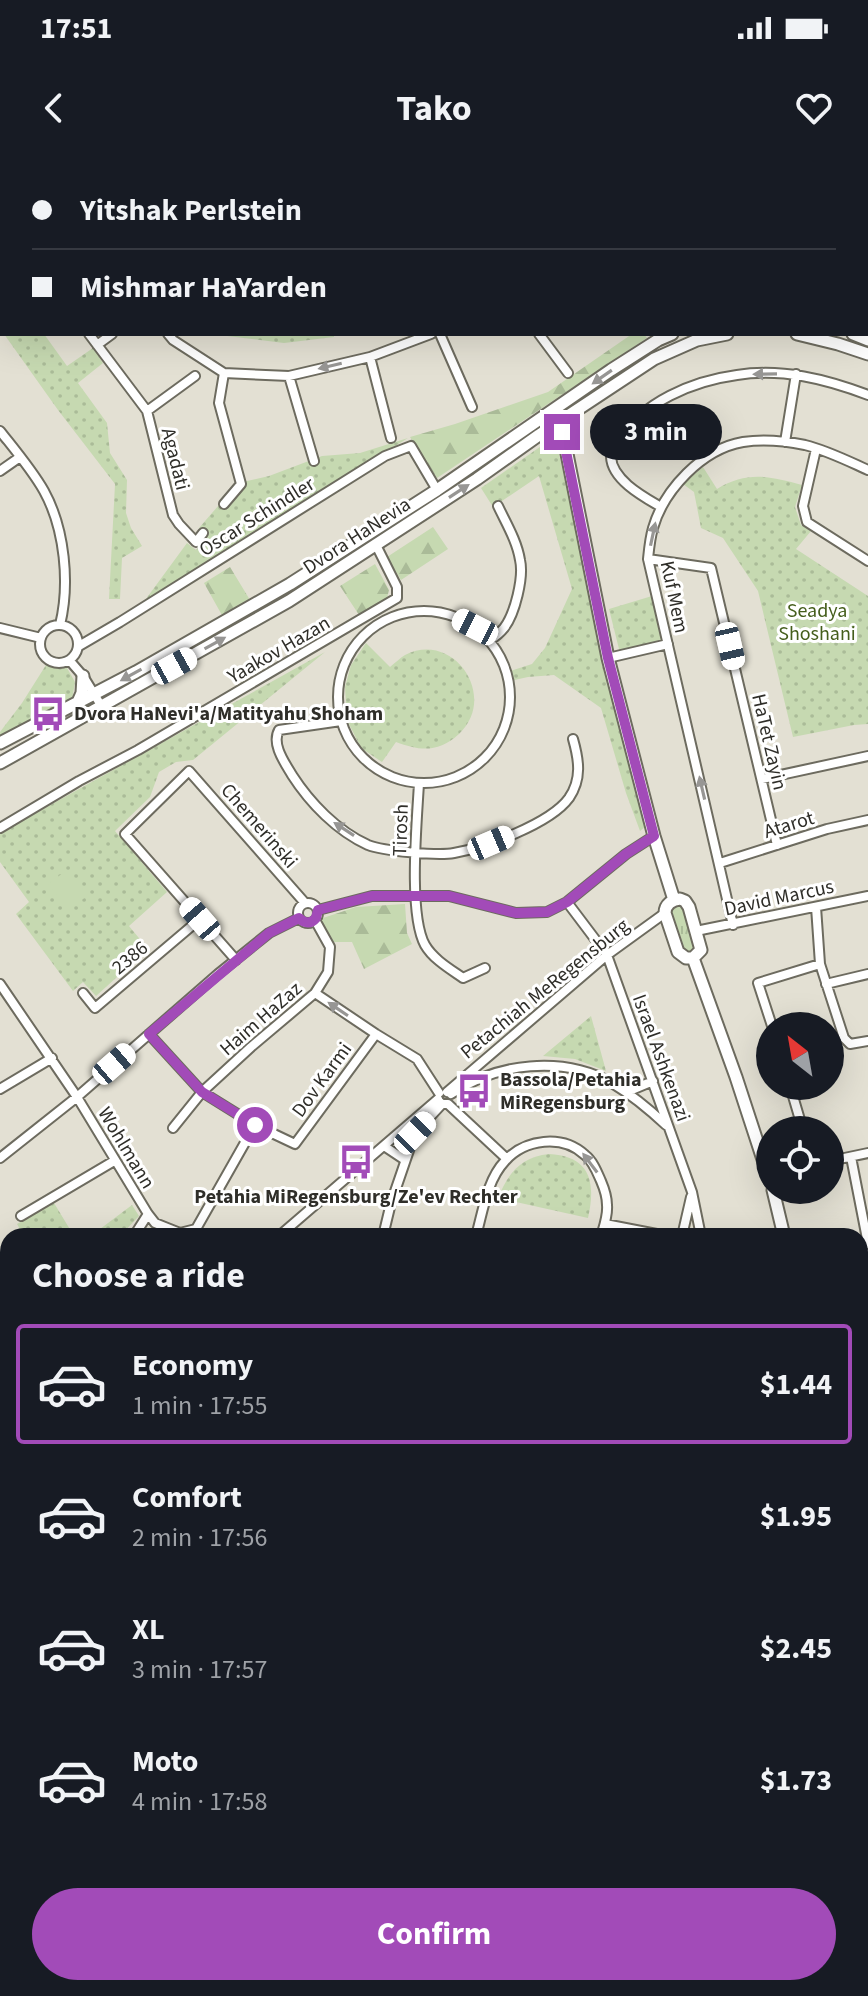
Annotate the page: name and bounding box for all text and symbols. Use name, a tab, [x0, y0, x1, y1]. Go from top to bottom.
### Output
text: 17:51	[40, 7, 112, 50]
text: Tako	[396, 83, 472, 134]
icon: back	[32, 86, 76, 130]
icon: heart	[792, 86, 836, 130]
text: Yitshak Perlstein	[80, 189, 302, 232]
text: Mishmar HaYarden	[80, 266, 327, 309]
one-way arrow	[317, 360, 342, 373]
one-way arrow	[752, 368, 777, 380]
one-way arrow	[591, 369, 612, 384]
callout: 3 min	[590, 404, 722, 460]
text: 3 min	[624, 413, 688, 450]
route end	[544, 414, 580, 450]
street label: Agadati	[154, 425, 196, 493]
street label: Oscar Schindler	[194, 470, 320, 564]
one-way arrow	[449, 484, 470, 499]
street label: Dvora HaNevia	[298, 491, 416, 581]
one-way arrow	[647, 522, 659, 547]
street label: Kuf Mem	[653, 558, 695, 636]
park label: Seadya Shoshani	[778, 597, 856, 648]
car	[448, 605, 502, 649]
street label: Yaakov Hazan	[222, 609, 335, 691]
car	[713, 620, 747, 672]
one-way arrow	[204, 636, 226, 650]
car	[147, 644, 201, 688]
one-way arrow	[119, 668, 142, 681]
street label: HaTet Zayin	[744, 691, 794, 793]
bus stop icon: Dvora HaNevi'a/Matityahu Shoham	[29, 695, 67, 733]
place label: Dvora HaNevi'a/Matityahu Shoham	[74, 700, 383, 728]
one-way arrow	[695, 775, 708, 800]
street label: Chemerinski	[214, 777, 304, 875]
street label: Tirosh	[386, 803, 416, 857]
street label: Atarot	[761, 804, 818, 846]
one-way arrow	[333, 822, 354, 837]
car	[464, 823, 518, 863]
street label: David Marcus	[722, 873, 836, 923]
car	[175, 893, 225, 945]
street label: Petachiah MeRegensburg	[455, 912, 635, 1066]
street label: 2386	[106, 934, 154, 982]
street label: Haim HaZaz	[214, 975, 308, 1063]
street label: Israel Ashkenazi	[625, 990, 697, 1126]
one-way arrow	[328, 1002, 349, 1017]
north arrow	[756, 1012, 844, 1100]
map controls	[756, 1012, 844, 1204]
street label: Dov Karmi	[285, 1037, 359, 1123]
car	[88, 1039, 140, 1089]
place label: Bassola/Petahia MiRegensburg	[500, 1066, 641, 1117]
bus stop icon: Bassola/Petahia MiRegensburg	[455, 1072, 493, 1110]
street label: Wohlmann	[91, 1102, 161, 1194]
route start	[237, 1107, 273, 1143]
car	[390, 1107, 440, 1159]
button: locate	[756, 1116, 844, 1204]
bus stop icon: Petahia MiRegensburg/Ze'ev Rechter	[337, 1143, 375, 1181]
one-way arrow	[582, 1153, 598, 1173]
place label: Petahia MiRegensburg/Ze'ev Rechter	[194, 1183, 518, 1211]
text: Choose a ride	[32, 1250, 245, 1301]
text: Economy	[132, 1344, 253, 1387]
icon: car	[36, 1348, 108, 1420]
text: $1.44	[760, 1363, 832, 1406]
text: 1 min · 17:55	[132, 1387, 267, 1424]
text: Comfort	[132, 1476, 242, 1519]
icon: car	[36, 1480, 108, 1552]
text: $1.95	[760, 1495, 832, 1538]
text: 2 min · 17:56	[132, 1519, 267, 1556]
text: XL	[132, 1608, 165, 1651]
icon: car	[36, 1612, 108, 1684]
text: $2.45	[760, 1627, 832, 1670]
text: 3 min · 17:57	[132, 1651, 267, 1688]
text: Moto	[132, 1740, 198, 1783]
icon: car	[36, 1744, 108, 1816]
text: $1.73	[760, 1759, 832, 1802]
text: 4 min · 17:58	[132, 1783, 267, 1820]
button: Confirm	[32, 1888, 836, 1980]

